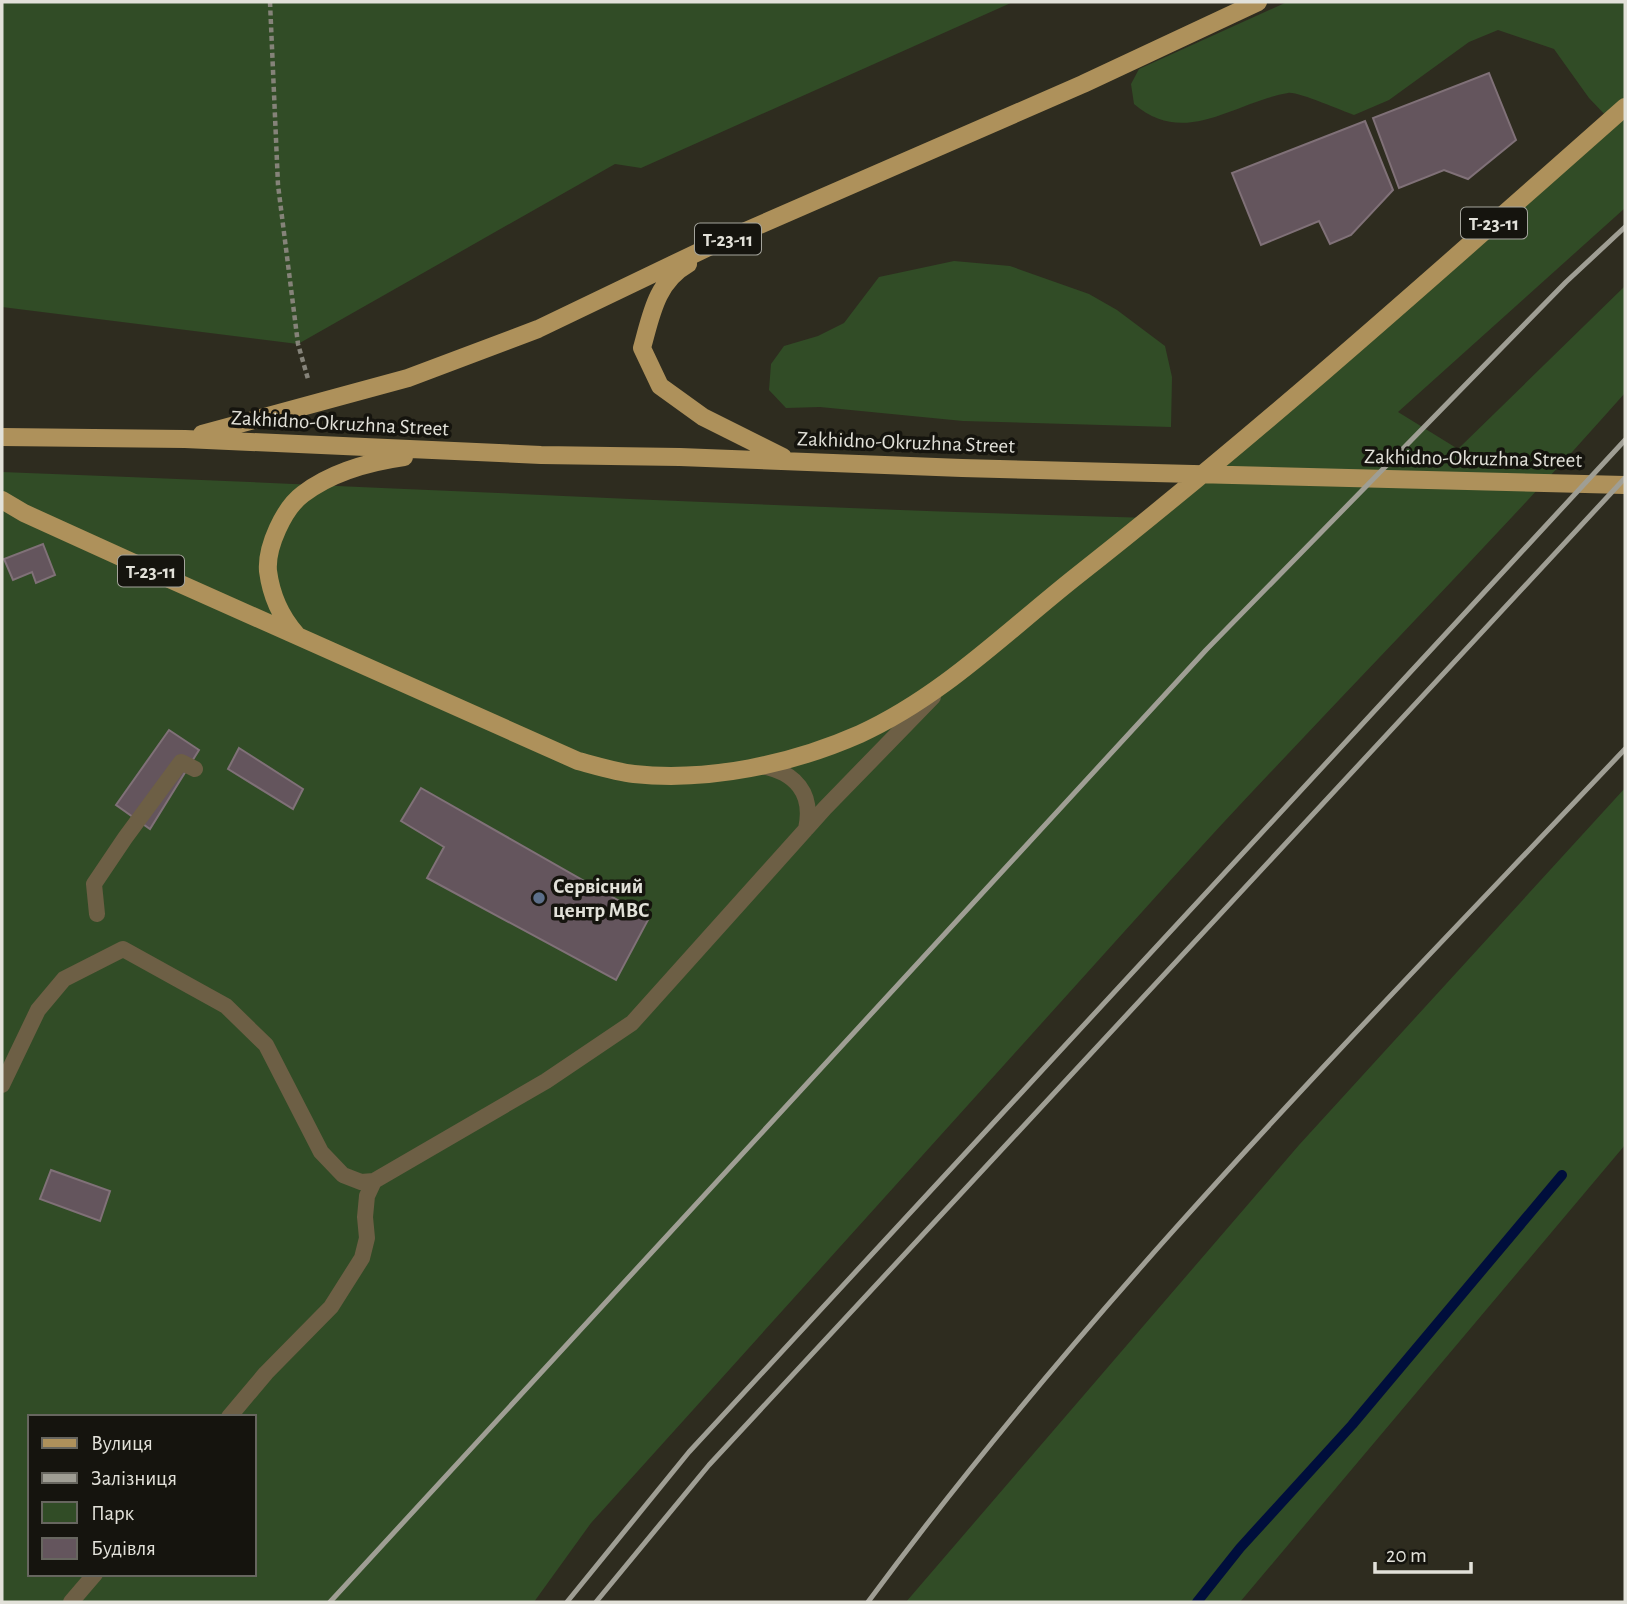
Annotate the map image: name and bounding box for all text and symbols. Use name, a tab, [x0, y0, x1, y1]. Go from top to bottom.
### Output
road number: Т-23-11	[1461, 208, 1527, 238]
road number: Т-23-11	[695, 224, 761, 255]
street label: Zakhidno-Okruzhna Street	[231, 407, 450, 440]
street label: Zakhidno-Okruzhna Street	[797, 428, 1016, 457]
street label: Zakhidno-Okruzhna Street	[1364, 446, 1582, 471]
road number: Т-23-11	[118, 556, 184, 586]
place label: Сервісний центр МВС	[553, 876, 650, 921]
marker: Сервісний центр МВС	[531, 890, 547, 906]
legend	[28, 1415, 256, 1576]
text: Вулиця	[91, 1433, 153, 1454]
text: Залізниця	[91, 1468, 177, 1489]
text: Парк	[91, 1503, 135, 1524]
scale bar	[1375, 1530, 1471, 1574]
text: Будівля	[91, 1538, 156, 1559]
text: 20 m	[1386, 1545, 1427, 1566]

